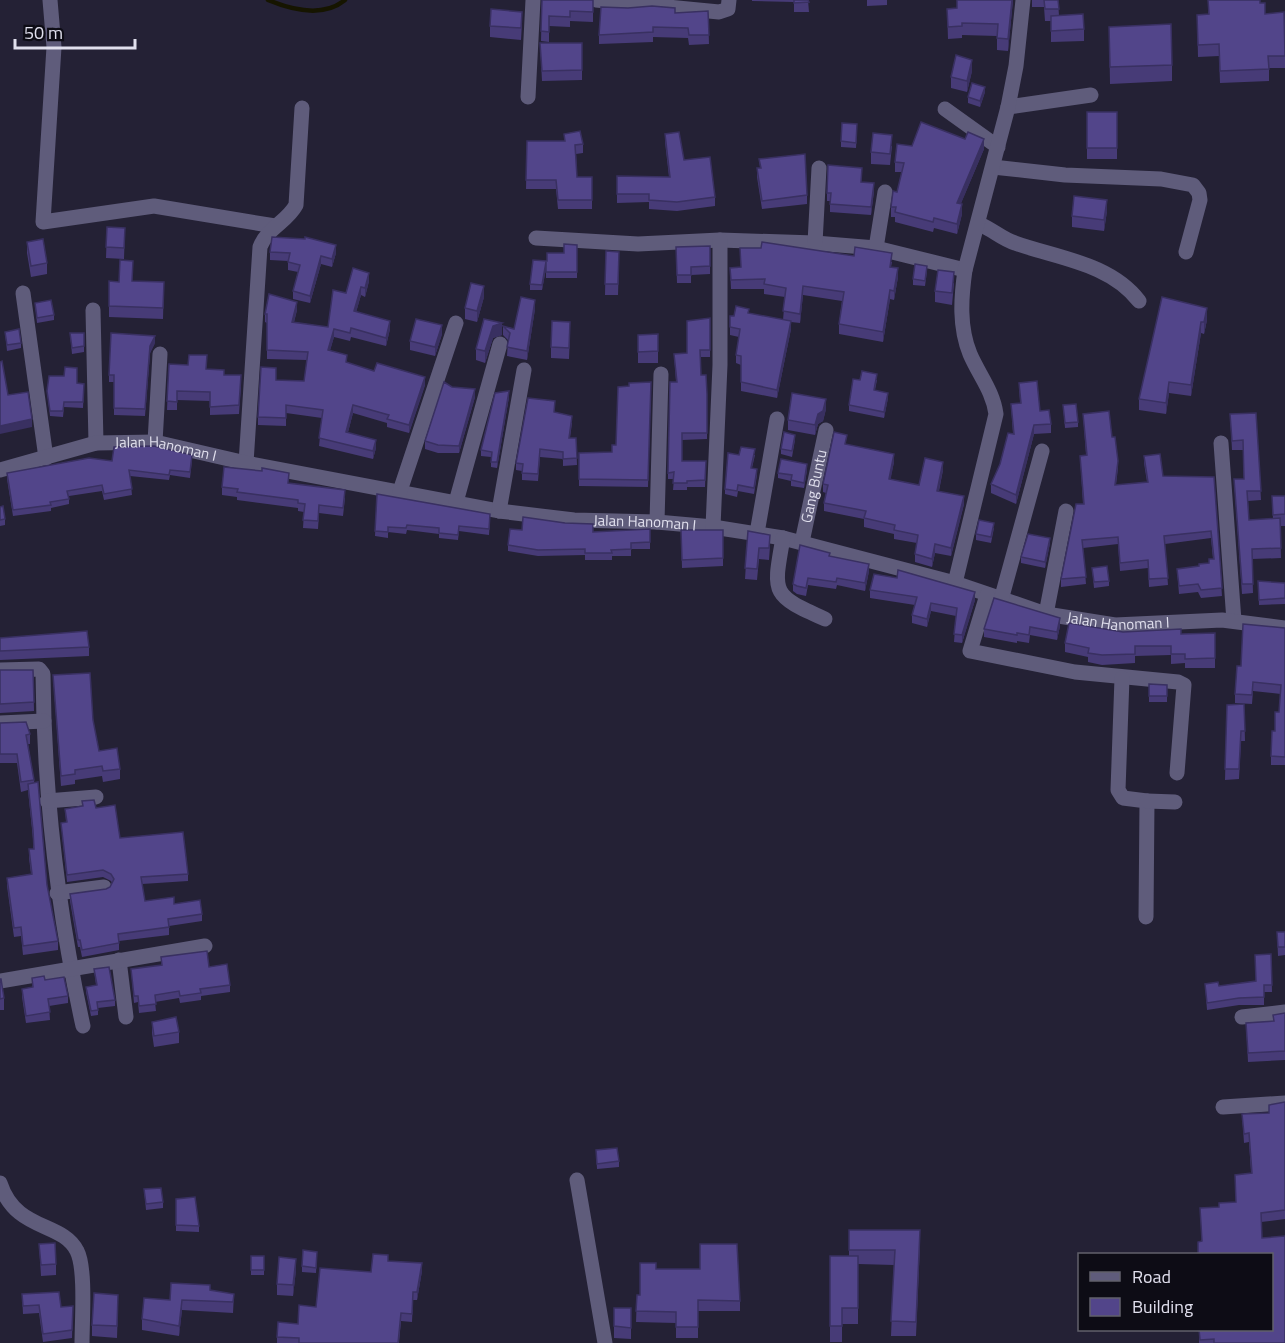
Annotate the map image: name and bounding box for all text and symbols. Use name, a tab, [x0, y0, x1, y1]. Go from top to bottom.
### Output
scale bar	[15, 12, 135, 50]
text: 50 m	[24, 19, 63, 46]
street label: Jalan Hanoman I	[115, 430, 219, 467]
street label: Gang Buntu	[794, 447, 832, 525]
street label: Jalan Hanoman I	[593, 508, 697, 536]
street label: Jalan Hanoman I	[1065, 606, 1170, 636]
legend	[1078, 1253, 1273, 1331]
text: Road	[1132, 1263, 1171, 1290]
text: Building	[1132, 1293, 1193, 1320]

